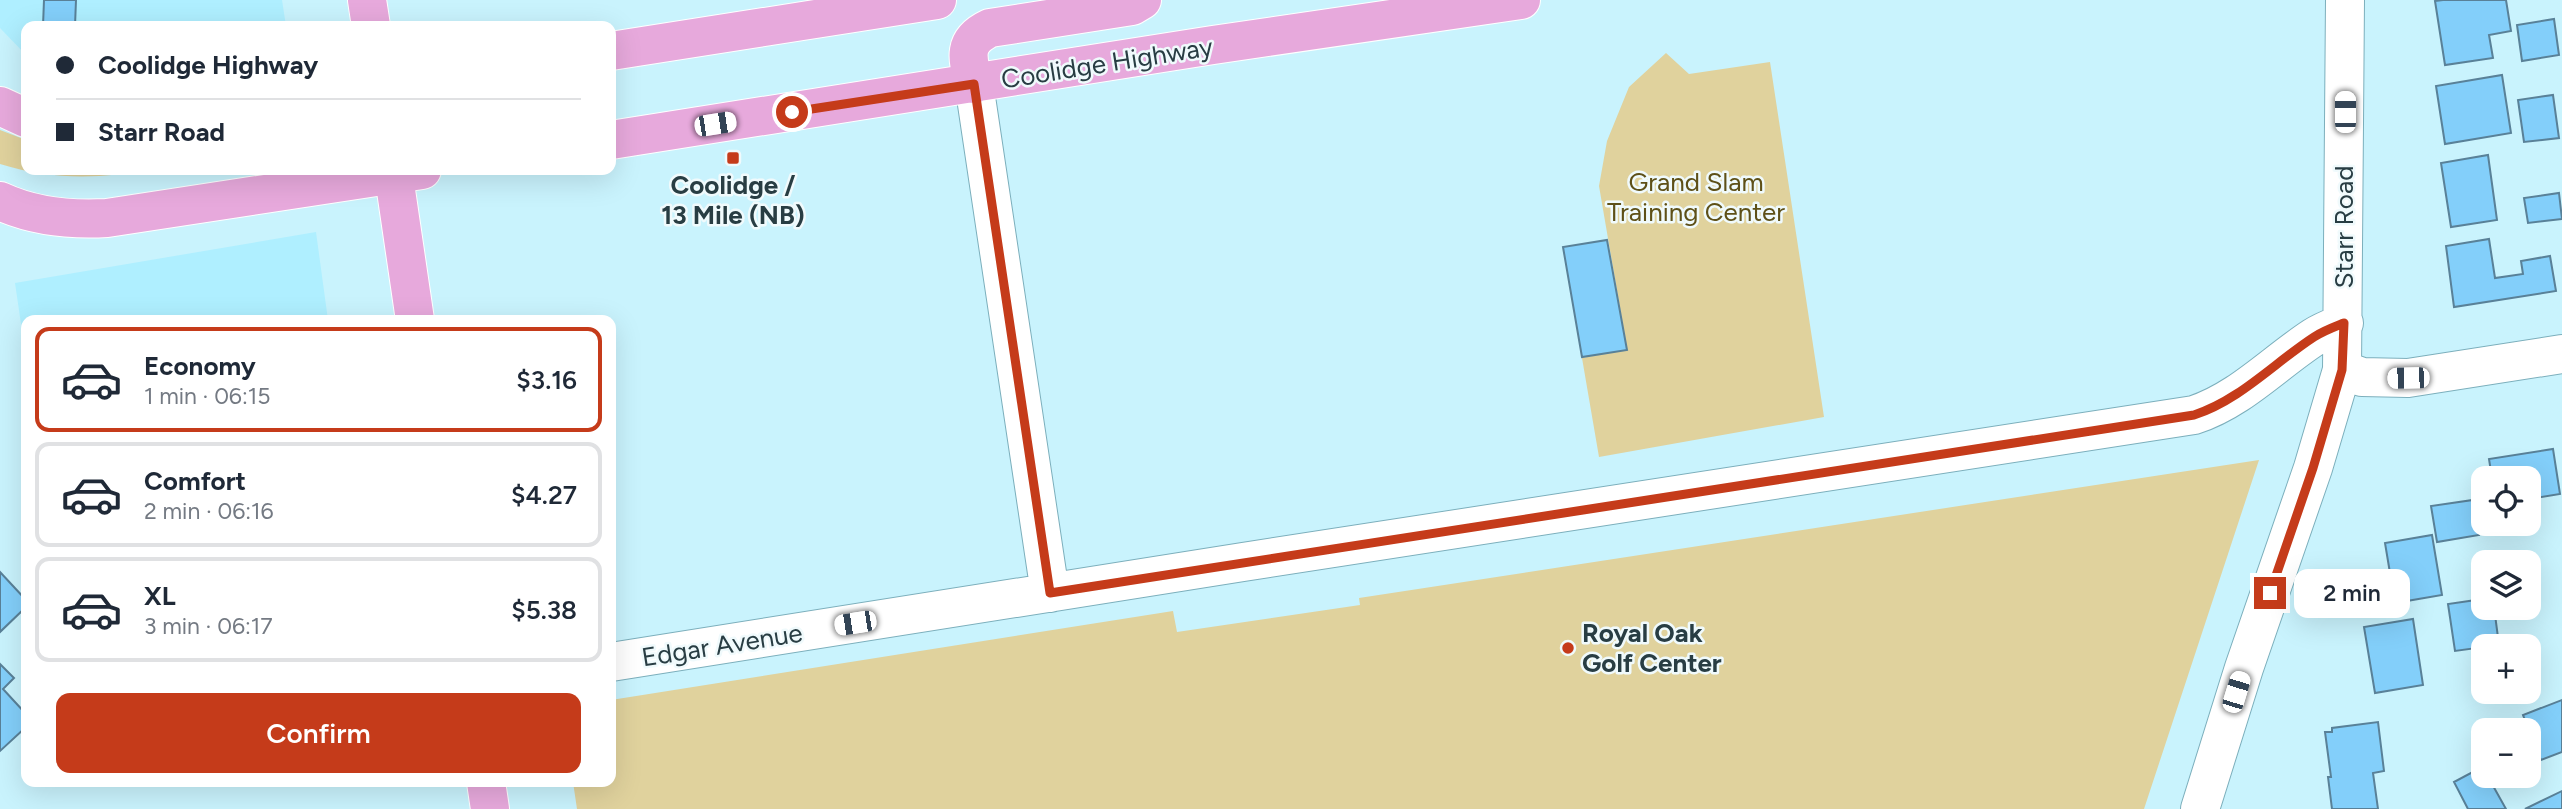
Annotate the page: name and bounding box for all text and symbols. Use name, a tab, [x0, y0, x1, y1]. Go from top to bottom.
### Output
street label: Coolidge Highway	[999, 30, 1215, 96]
text: Coolidge Highway	[98, 49, 318, 81]
car	[2335, 91, 2356, 133]
route start	[776, 96, 808, 128]
car	[693, 110, 738, 138]
text: Starr Road	[98, 116, 225, 148]
marker: Coolidge / 13 Mile (NB)	[725, 150, 741, 166]
park label: Grand Slam Training Center	[1607, 166, 1785, 228]
street label: Starr Road	[2328, 166, 2360, 288]
place label: Coolidge / 13 Mile (NB)	[661, 169, 805, 231]
icon: car	[60, 348, 123, 411]
text: Economy	[144, 350, 256, 382]
text: $3.16	[516, 364, 577, 396]
car	[2387, 367, 2430, 389]
text: 1 min · 06:15	[144, 382, 270, 410]
icon: car	[60, 463, 123, 526]
text: Comfort	[144, 465, 246, 497]
map controls	[2471, 466, 2541, 788]
button: locate	[2471, 466, 2541, 536]
text: $4.27	[511, 479, 577, 511]
text: 2 min · 06:16	[144, 497, 274, 525]
button: layers	[2471, 550, 2541, 620]
callout: 2 min	[2294, 568, 2410, 618]
route end	[2254, 577, 2286, 609]
icon: car	[60, 578, 123, 641]
text: 2 min	[2323, 579, 2381, 607]
text: XL	[144, 580, 176, 612]
text: $5.38	[511, 594, 577, 626]
car	[833, 609, 878, 637]
text: 3 min · 06:17	[144, 612, 273, 640]
street label: Edgar Avenue	[639, 617, 805, 673]
place label: Royal Oak Golf Center	[1582, 617, 1722, 679]
button: +	[2471, 634, 2541, 704]
marker: Royal Oak Golf Center	[1560, 640, 1576, 656]
car	[2220, 669, 2253, 715]
button: Confirm	[56, 693, 581, 773]
button: −	[2471, 718, 2541, 788]

